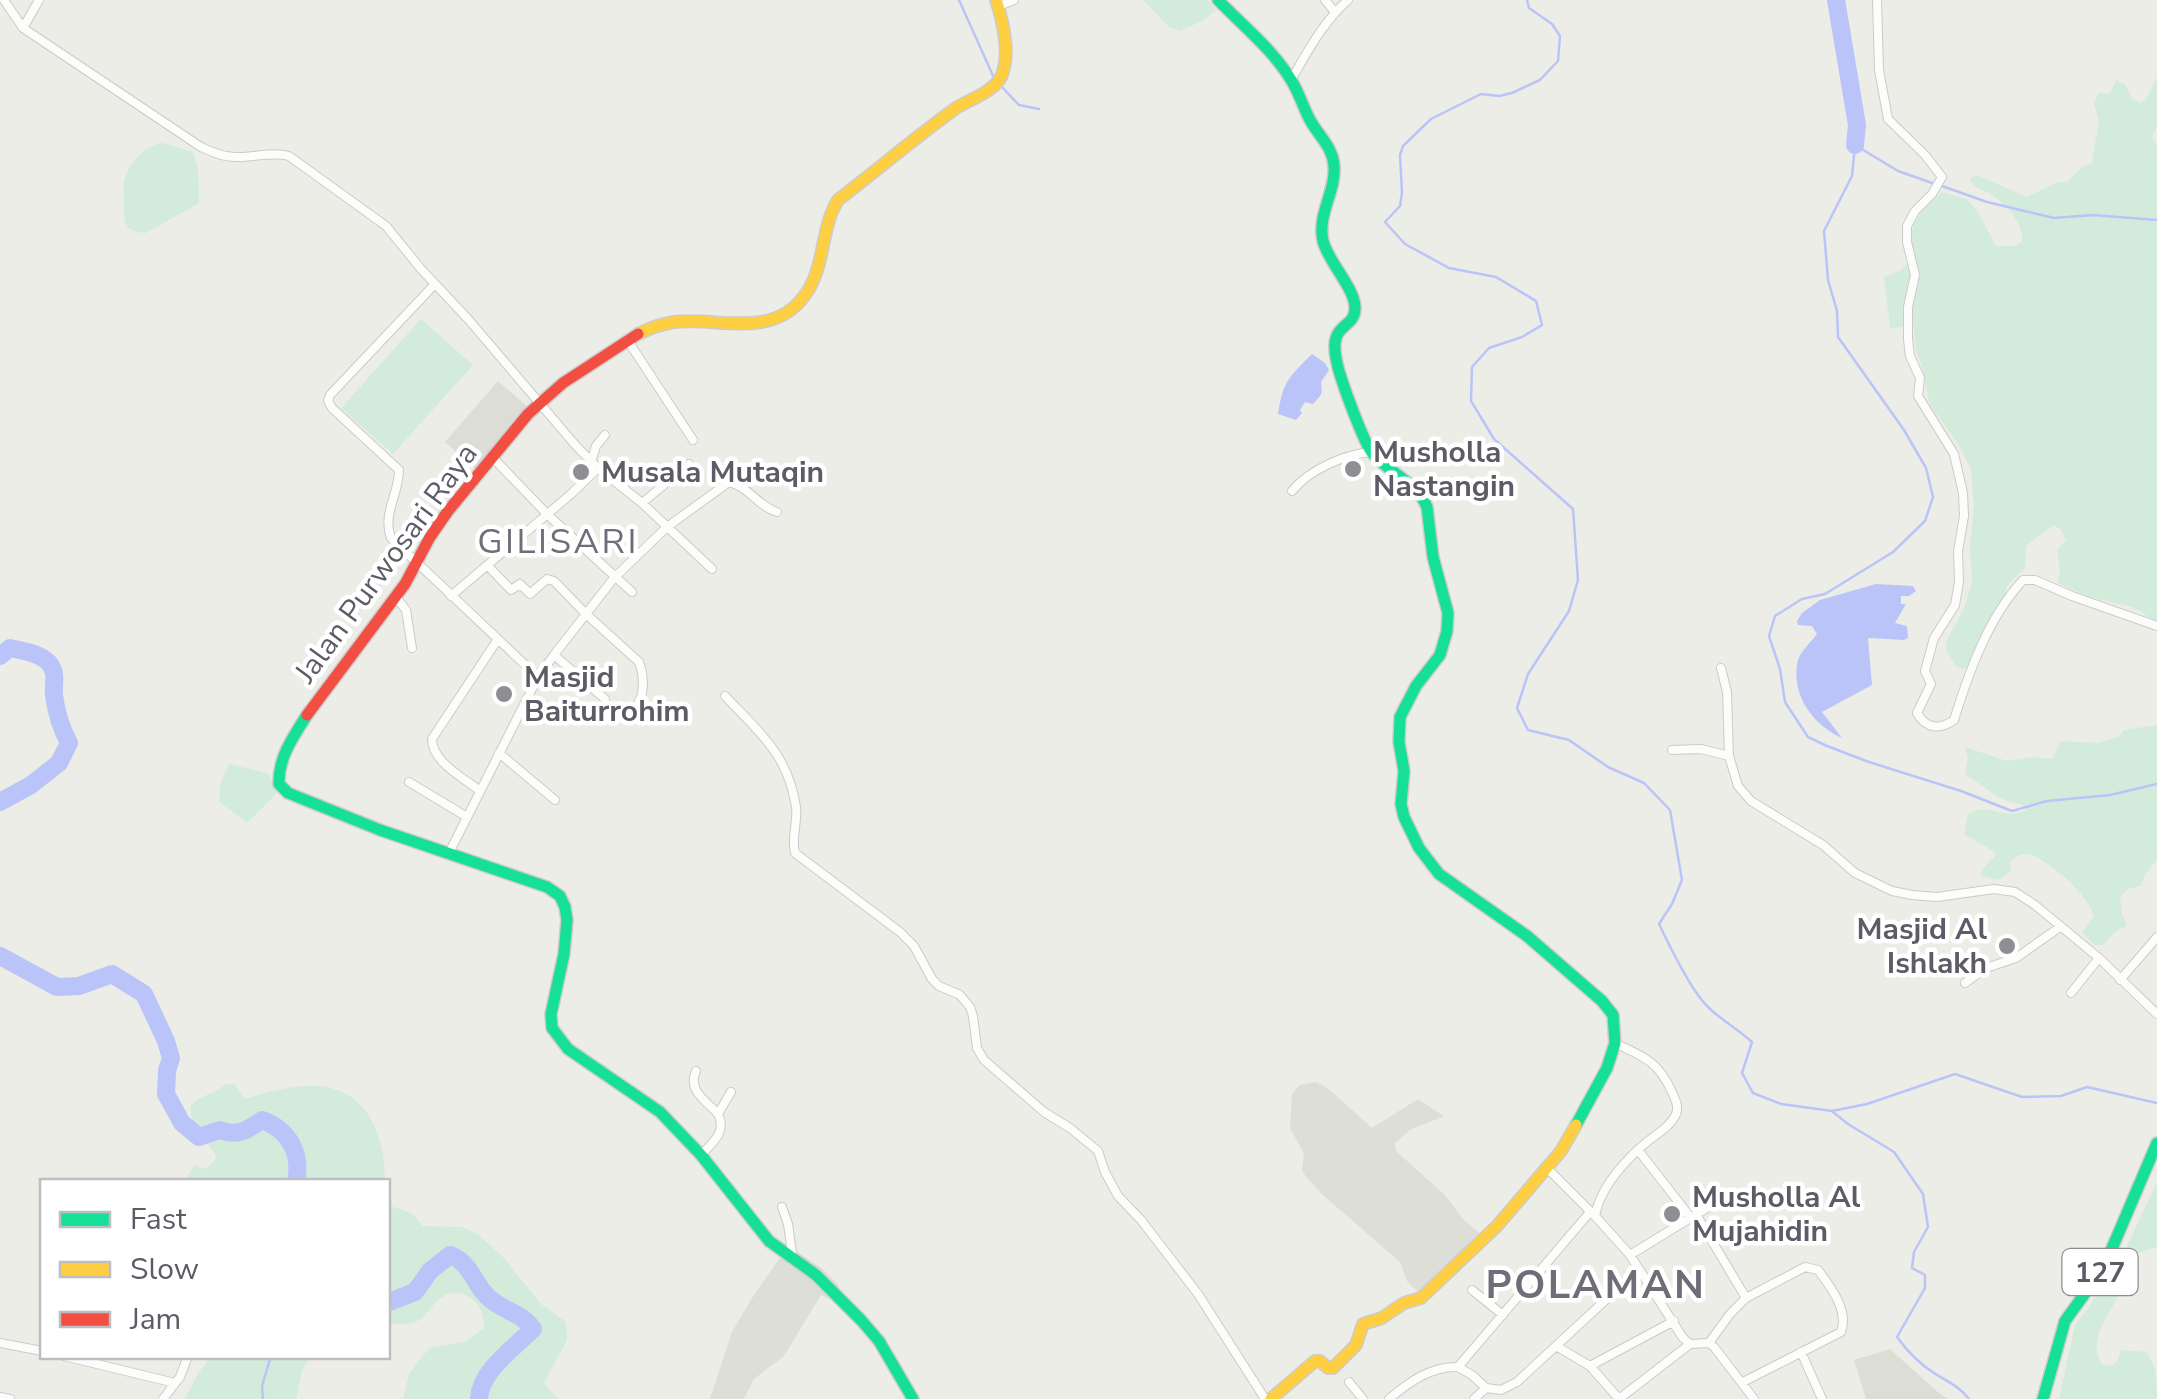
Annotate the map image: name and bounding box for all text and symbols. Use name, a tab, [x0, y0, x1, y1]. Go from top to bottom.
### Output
place label: Musholla Nastangin	[1373, 432, 1515, 507]
street label: Jalan Purwosari Raya	[285, 435, 487, 692]
place label: Musala Mutaqin	[601, 452, 824, 493]
marker: Musholla Nastangin	[1342, 458, 1364, 480]
marker: Musala Mutaqin	[570, 461, 592, 483]
district label: GILISARI	[477, 518, 639, 565]
place label: Masjid Baiturrohim	[524, 657, 690, 732]
marker: Masjid Baiturrohim	[493, 683, 515, 705]
place label: Masjid Al Ishlakh	[1857, 909, 1987, 984]
marker: Masjid Al Ishlakh	[1996, 935, 2018, 957]
place label: Musholla Al Mujahidin	[1692, 1177, 1861, 1252]
legend	[40, 1179, 390, 1359]
text: Fast	[130, 1199, 187, 1240]
marker: Musholla Al Mujahidin	[1661, 1203, 1683, 1225]
text: Slow	[130, 1249, 199, 1290]
road number: 127	[2062, 1249, 2138, 1295]
district label: POLAMAN	[1486, 1258, 1706, 1312]
text: Jam	[129, 1299, 181, 1340]

